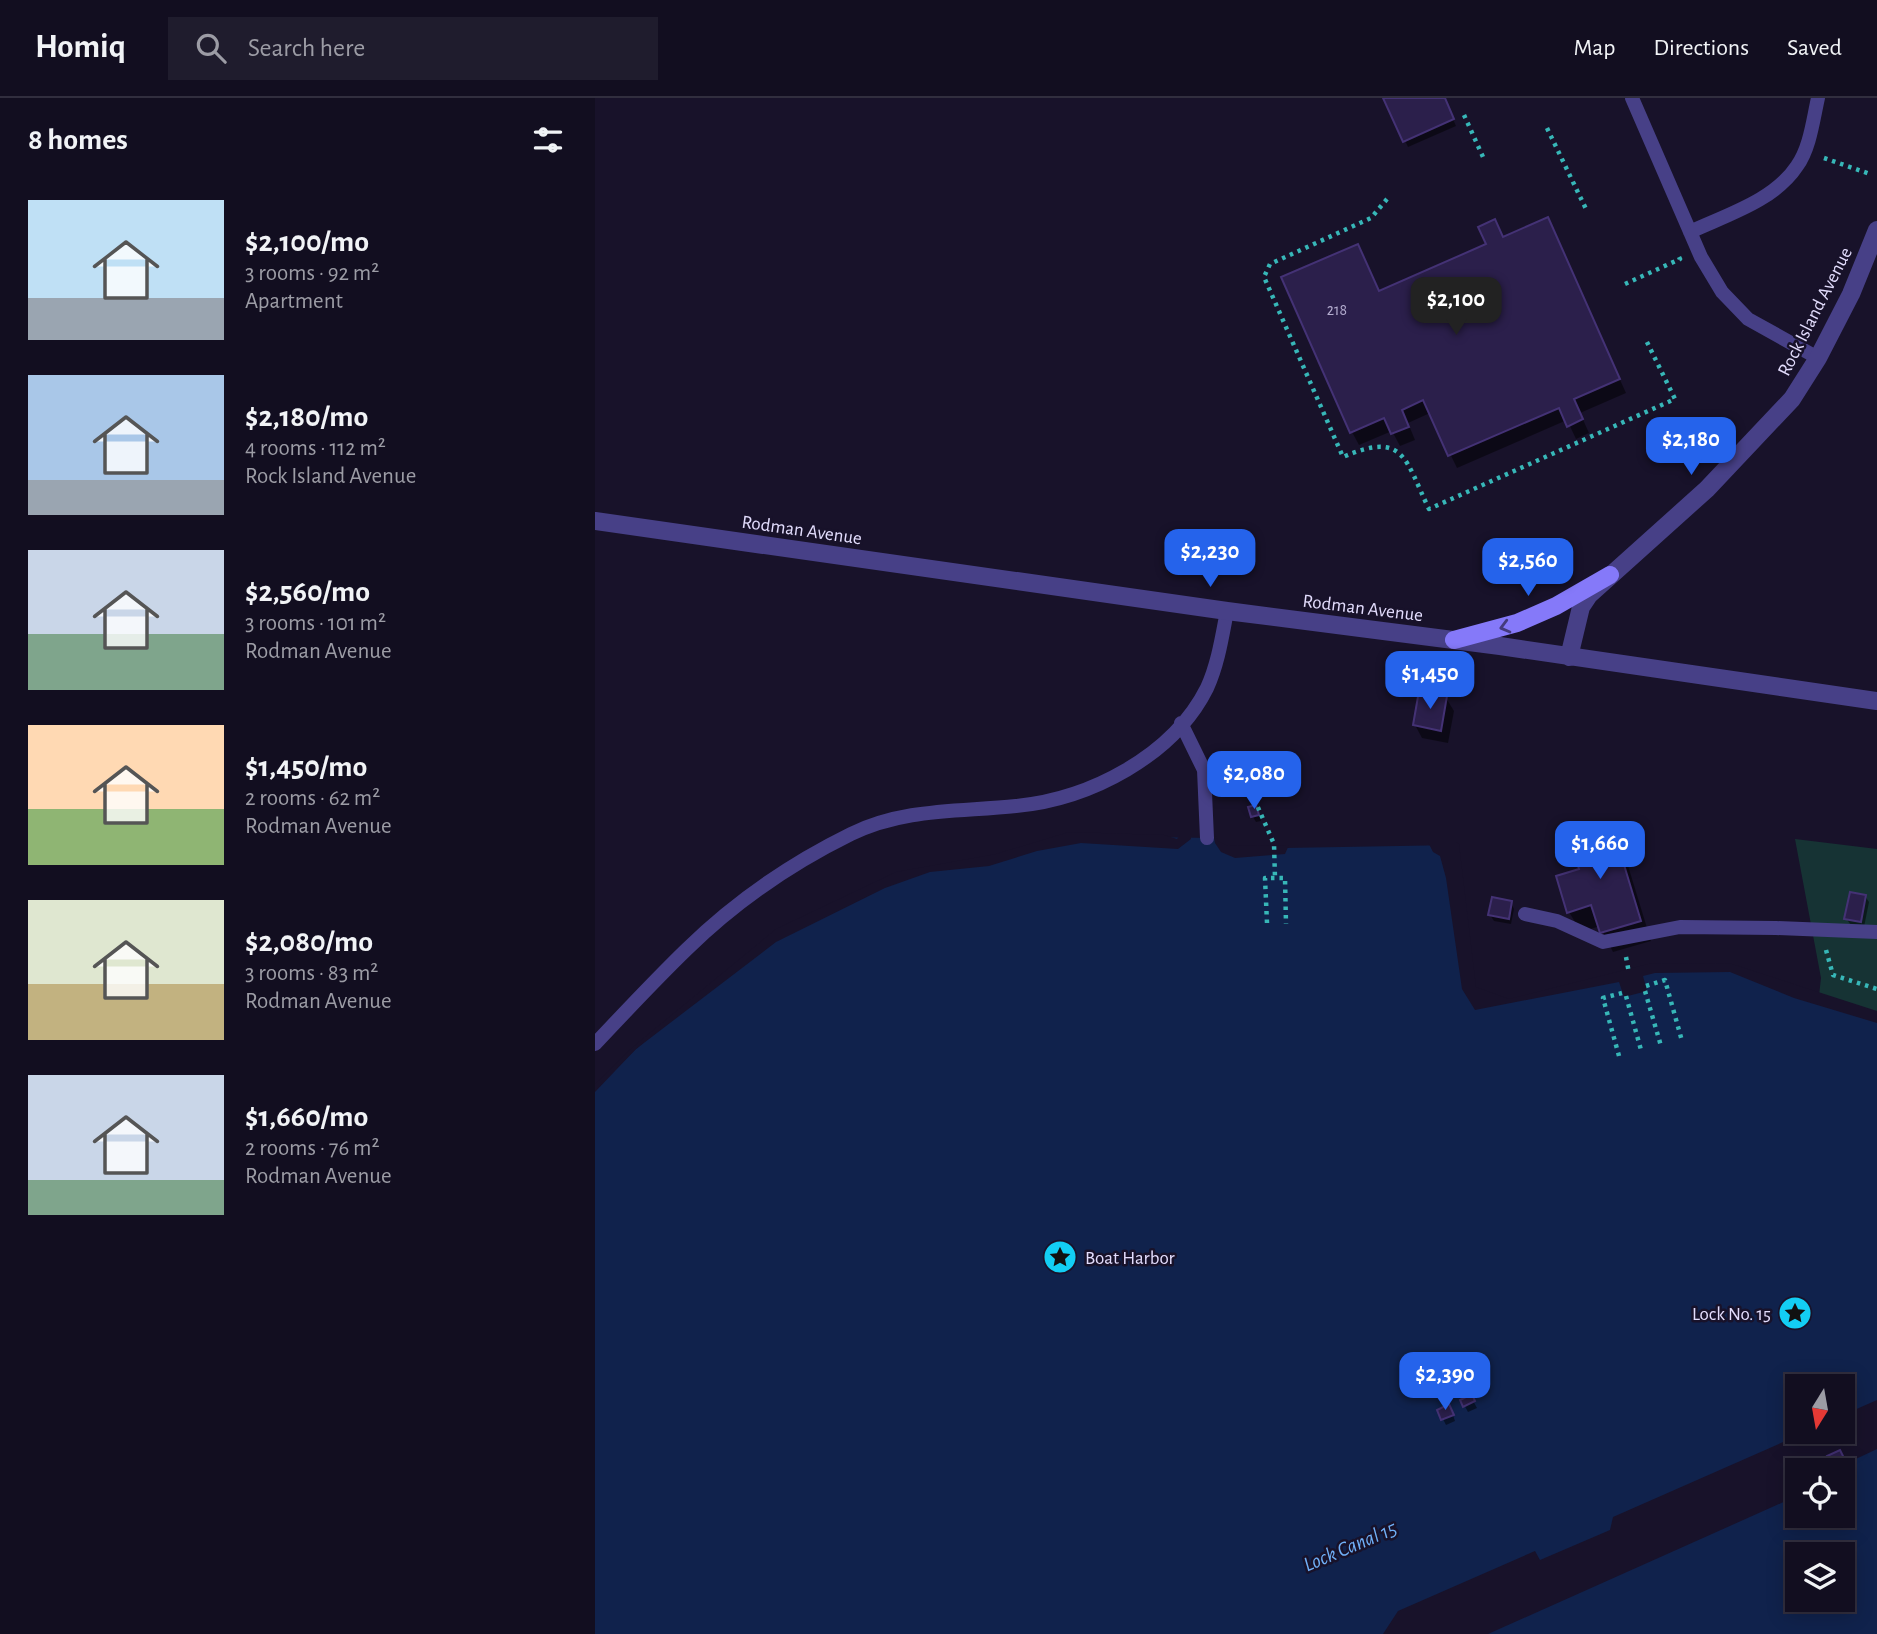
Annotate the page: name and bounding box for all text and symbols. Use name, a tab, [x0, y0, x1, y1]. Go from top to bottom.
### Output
search box	[168, 17, 658, 80]
icon: search	[192, 29, 230, 67]
text: Homiq	[35, 31, 126, 64]
text: Search here	[248, 35, 365, 61]
text: Map	[1573, 36, 1615, 60]
text: Directions	[1653, 36, 1749, 60]
text: Saved	[1787, 36, 1842, 60]
icon: filters	[529, 121, 567, 159]
text: 8 homes	[28, 125, 128, 155]
text: $2,100/mo	[245, 227, 369, 257]
icon: home	[84, 228, 168, 312]
street label: Rock Island Avenue	[1775, 244, 1856, 379]
text: 3 rooms · 92 m²	[245, 262, 379, 285]
pin: $2,100	[1399, 278, 1513, 337]
text: $2,100	[1427, 288, 1485, 311]
text: Apartment	[245, 290, 343, 313]
house number: 218	[1327, 302, 1347, 318]
text: $2,180/mo	[245, 402, 368, 432]
icon: home	[84, 403, 168, 487]
pin: $2,180	[1634, 418, 1748, 477]
text: $2,180	[1662, 428, 1720, 451]
text: 4 rooms · 112 m²	[245, 437, 386, 460]
text: Rock Island Avenue	[245, 465, 416, 488]
street label: Rodman Avenue	[740, 513, 863, 548]
pin: $2,230	[1153, 530, 1267, 589]
pin: $2,560	[1471, 538, 1585, 598]
text: $2,230	[1180, 540, 1240, 563]
text: $2,560	[1498, 549, 1558, 572]
text: $2,560/mo	[245, 577, 370, 607]
icon: home	[84, 578, 168, 662]
street label: Rodman Avenue	[1302, 592, 1424, 625]
text: 3 rooms · 101 m²	[245, 612, 386, 635]
one-way arrow	[1499, 619, 1511, 633]
text: Rodman Avenue	[245, 640, 392, 663]
pin: $1,450	[1373, 652, 1487, 711]
text: $1,450	[1401, 662, 1459, 685]
text: $1,450/mo	[245, 752, 367, 782]
pin: $2,080	[1197, 752, 1311, 811]
icon: home	[84, 753, 168, 837]
text: $2,080	[1223, 762, 1285, 785]
text: 2 rooms · 62 m²	[245, 787, 380, 810]
text: Rodman Avenue	[245, 815, 392, 838]
pin: $1,660	[1543, 822, 1657, 881]
text: $1,660	[1571, 832, 1629, 855]
text: $2,080/mo	[245, 927, 373, 957]
icon: home	[84, 928, 168, 1012]
text: 3 rooms · 83 m²	[245, 962, 378, 985]
text: Rodman Avenue	[245, 990, 392, 1013]
text: $1,660/mo	[245, 1102, 368, 1132]
icon: home	[84, 1103, 168, 1187]
text: 2 rooms · 76 m²	[245, 1137, 379, 1160]
text: Rodman Avenue	[245, 1165, 392, 1188]
place icon: Boat Harbor	[1041, 1238, 1079, 1276]
place label: Boat Harbor	[1085, 1249, 1175, 1268]
place icon: Lock No. 15	[1776, 1294, 1814, 1332]
place label: Lock No. 15	[1692, 1305, 1771, 1324]
pin: $2,390	[1388, 1352, 1502, 1412]
text: $2,390	[1415, 1363, 1475, 1386]
north arrow	[1785, 1374, 1855, 1444]
map controls	[1785, 1374, 1855, 1612]
button: locate	[1785, 1458, 1855, 1528]
water label: Lock Canal 15	[1300, 1517, 1400, 1575]
button: layers	[1785, 1542, 1855, 1612]

